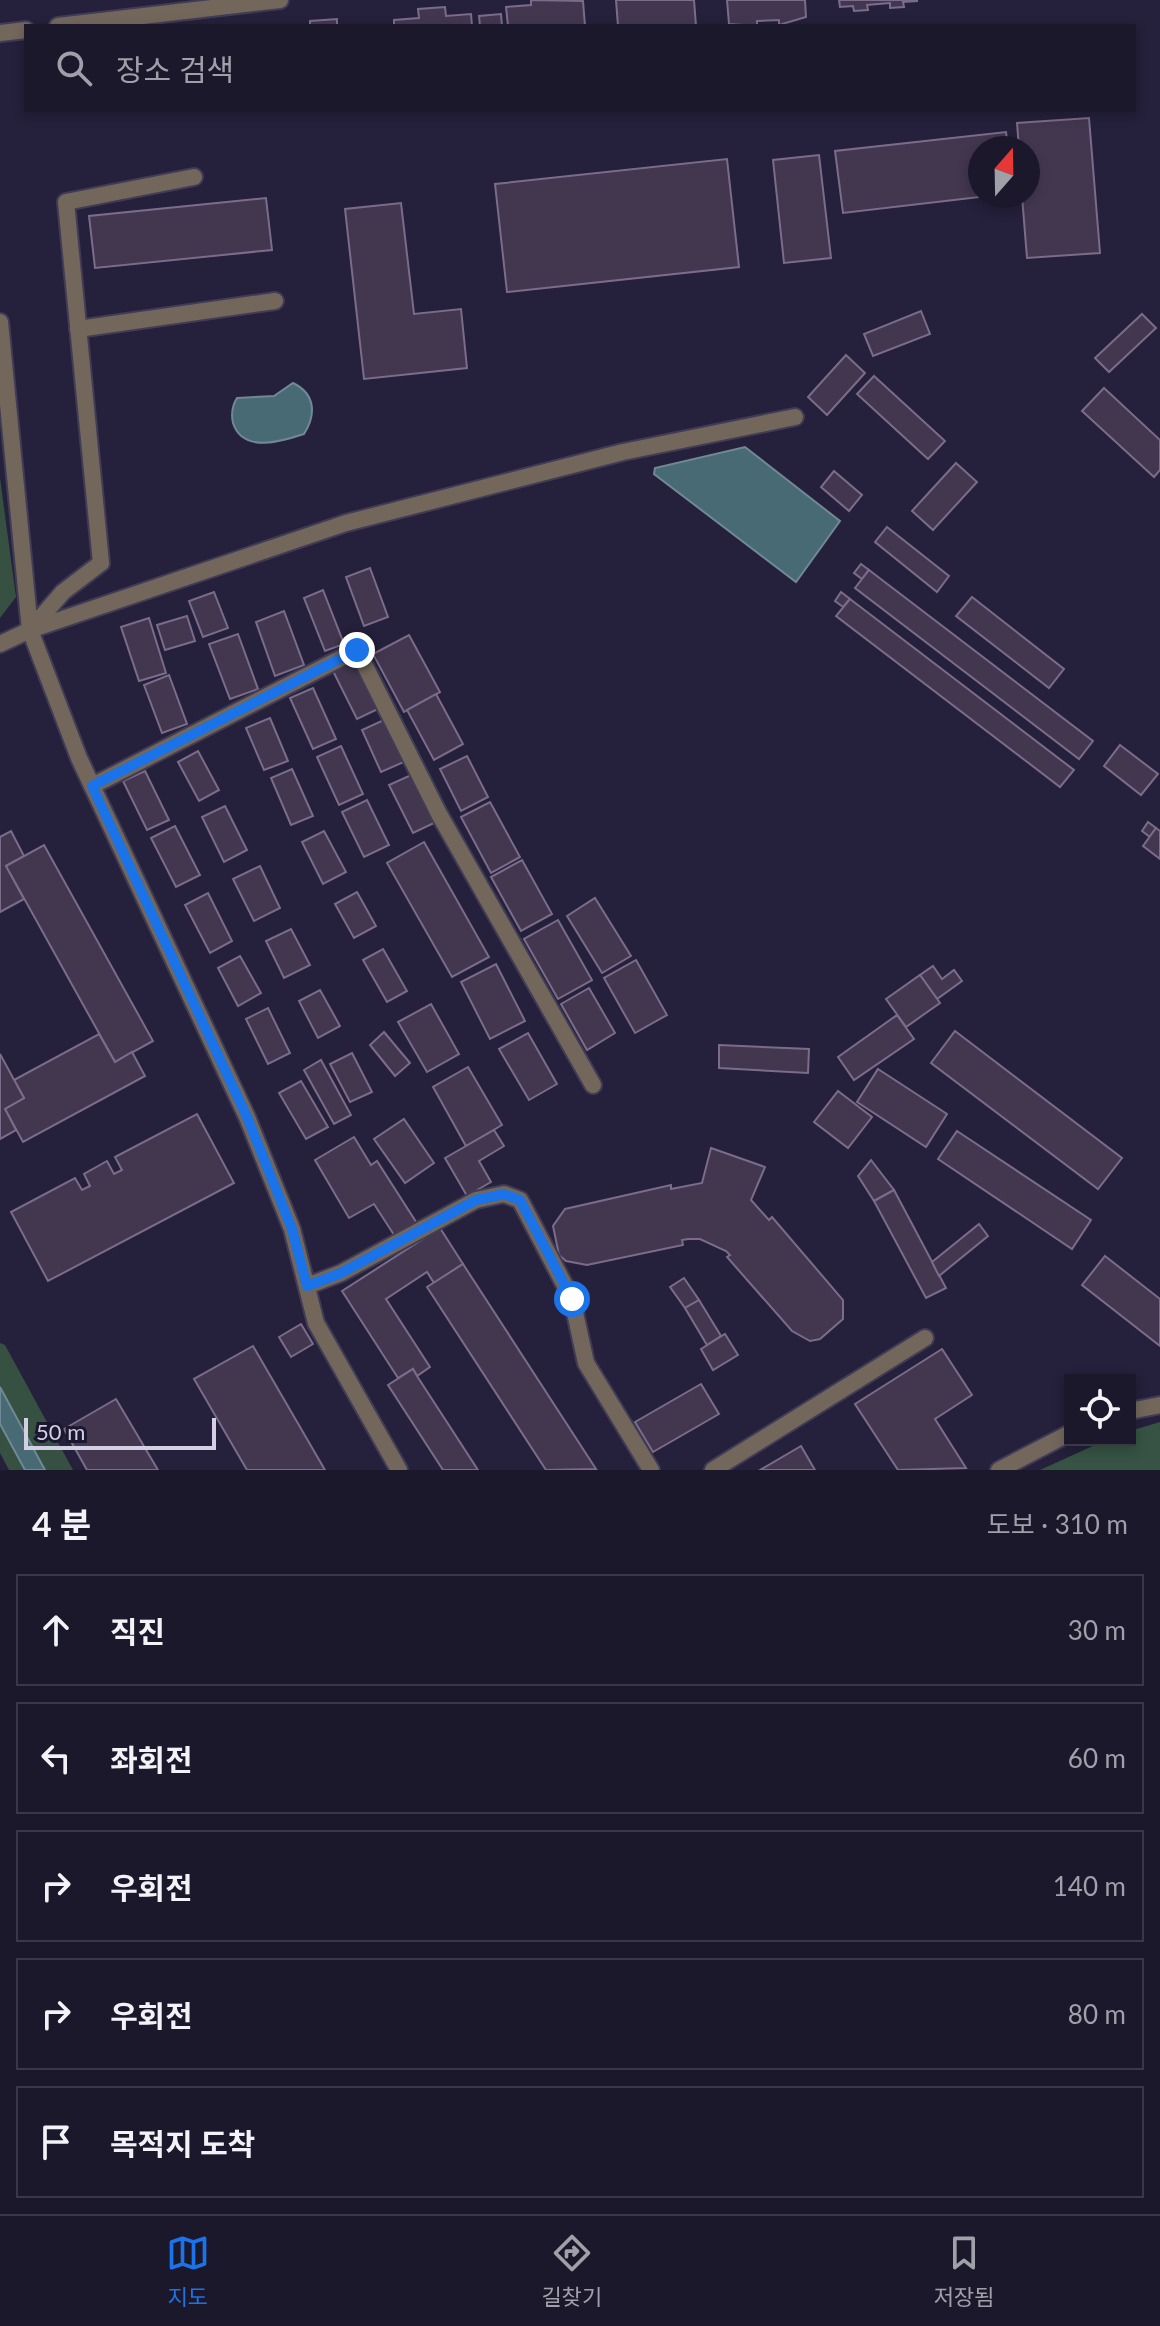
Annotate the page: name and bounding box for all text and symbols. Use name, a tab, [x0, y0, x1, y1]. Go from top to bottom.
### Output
search box	[24, 24, 1136, 112]
icon: search	[52, 46, 96, 90]
text: 장소 검색	[116, 51, 234, 87]
north arrow	[968, 136, 1040, 208]
route end	[339, 632, 375, 668]
route start	[554, 1281, 590, 1317]
map controls	[1064, 1374, 1136, 1446]
button: locate	[1064, 1374, 1136, 1446]
scale bar	[24, 1414, 216, 1450]
text: 50 m	[36, 1418, 85, 1445]
text: 4 분	[32, 1503, 91, 1544]
text: 도보 · 310 m	[987, 1508, 1128, 1540]
icon: ahead	[34, 1608, 78, 1652]
text: 직진	[110, 1613, 165, 1649]
text: 30 m	[1068, 1614, 1126, 1646]
icon: left	[34, 1736, 78, 1780]
text: 좌회전	[110, 1741, 193, 1777]
text: 60 m	[1068, 1742, 1126, 1774]
icon: right	[34, 1864, 78, 1908]
text: 우회전	[110, 1869, 193, 1905]
text: 140 m	[1053, 1870, 1126, 1902]
icon: right	[34, 1992, 78, 2036]
text: 우회전	[110, 1997, 193, 2033]
text: 80 m	[1068, 1998, 1126, 2030]
icon: arrive	[34, 2120, 78, 2164]
text: 목적지 도착	[110, 2125, 255, 2161]
tab: 지도	[166, 2231, 210, 2311]
tab: 길찾기	[541, 2231, 602, 2311]
tab: 저장됨	[933, 2231, 994, 2311]

